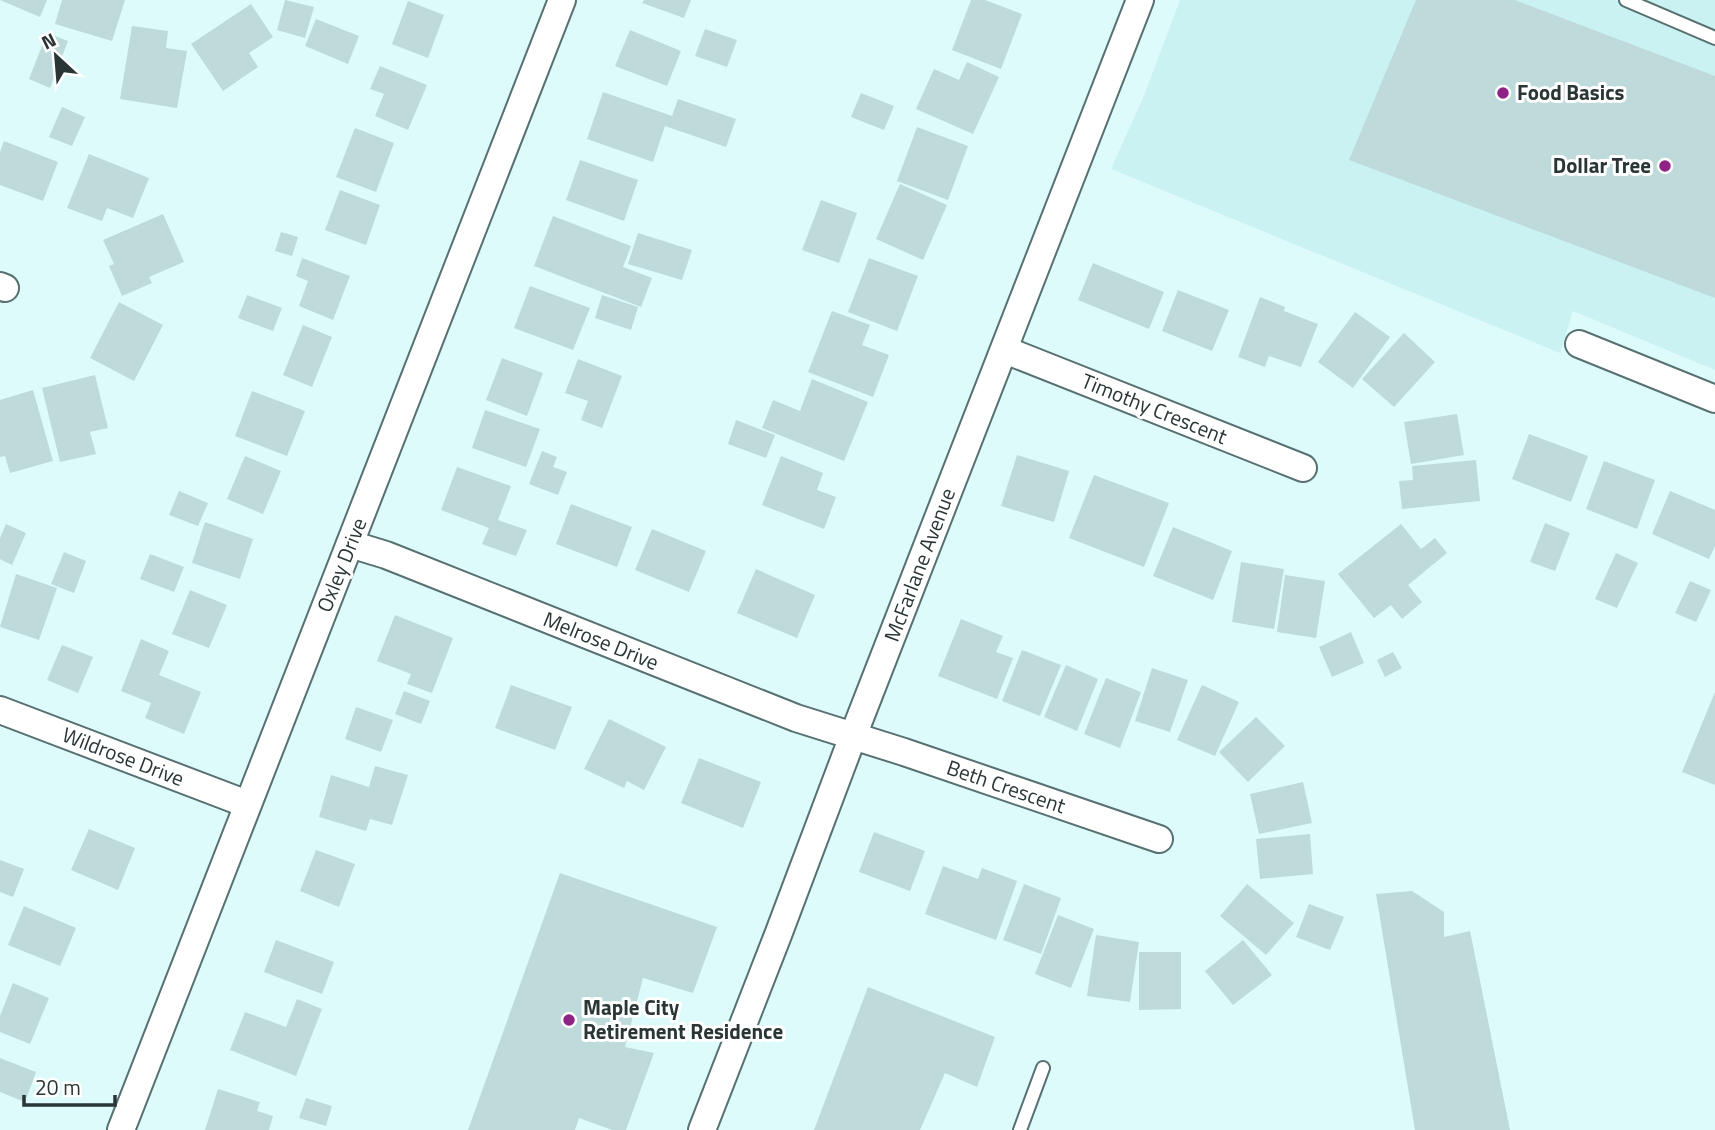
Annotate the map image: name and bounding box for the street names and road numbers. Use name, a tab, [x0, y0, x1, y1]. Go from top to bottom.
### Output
street label: Timothy Crescent	[1077, 364, 1233, 452]
street label: McFarlane Avenue	[875, 483, 963, 646]
street label: Oxley Drive	[308, 513, 375, 617]
street label: Melrose Drive	[539, 602, 664, 678]
street label: Wildrose Drive	[58, 718, 189, 794]
street label: Beth Crescent	[943, 751, 1071, 822]

